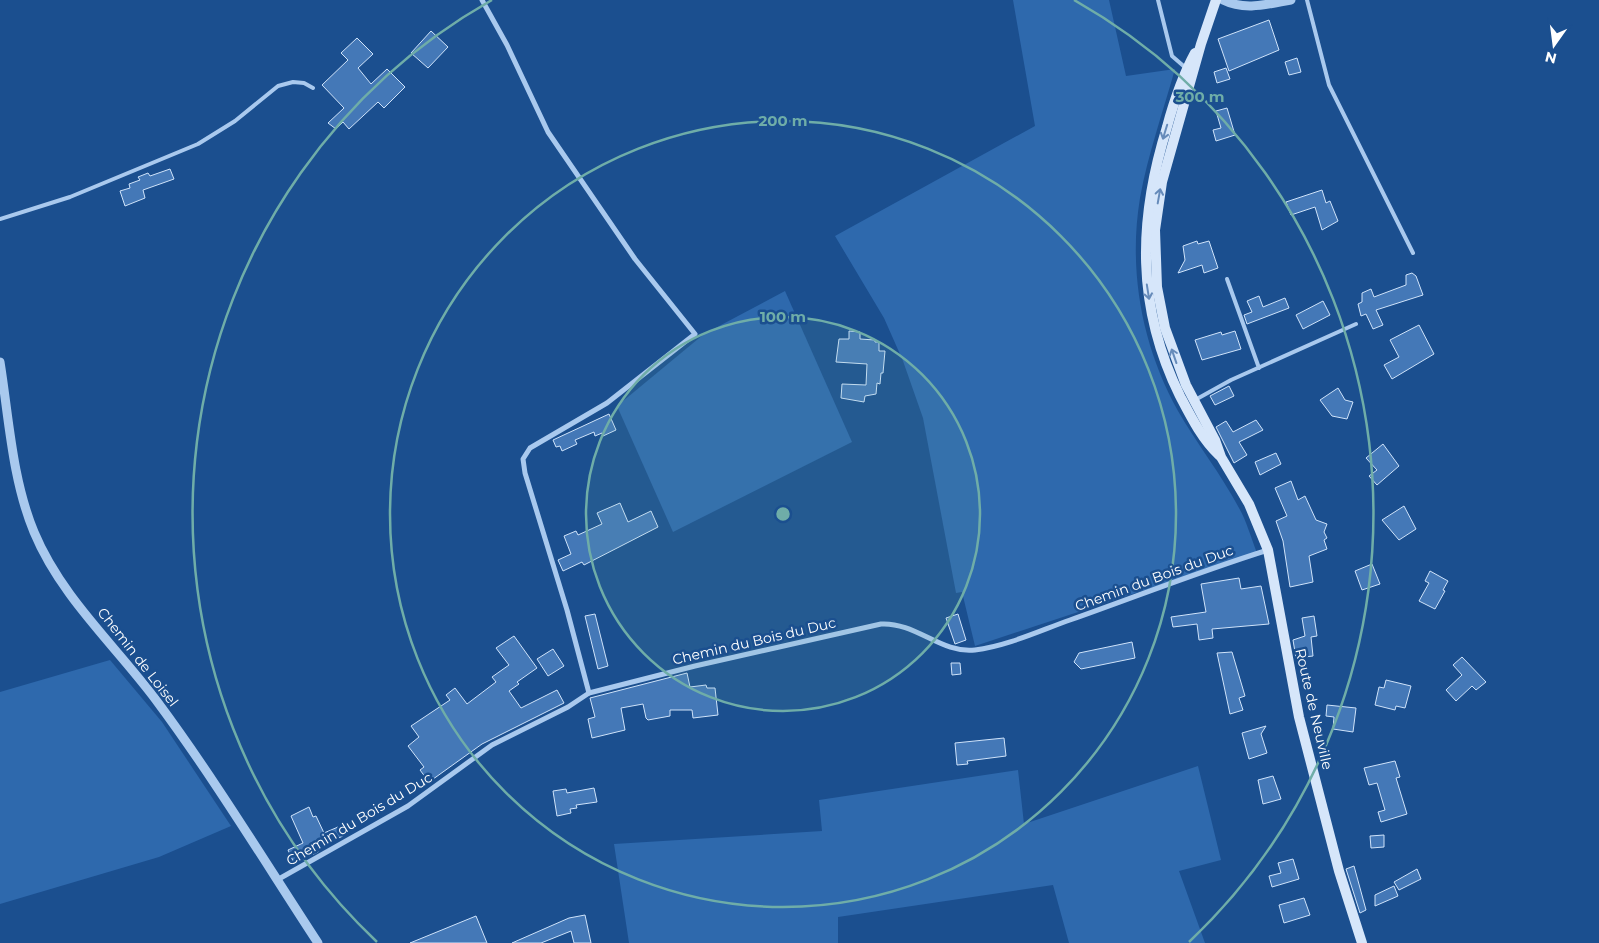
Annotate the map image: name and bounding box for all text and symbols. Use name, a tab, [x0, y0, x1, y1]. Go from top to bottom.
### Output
north arrow	[1529, 20, 1579, 70]
text: N	[1543, 48, 1559, 68]
text: 300 m	[1174, 87, 1225, 106]
text: 200 m	[758, 111, 808, 130]
one-way arrow	[1160, 124, 1169, 139]
one-way arrow	[1155, 188, 1165, 204]
one-way arrow	[1144, 284, 1154, 300]
text: 100 m	[760, 307, 806, 326]
one-way arrow	[1169, 348, 1178, 364]
centre of rings	[774, 505, 792, 523]
street label: Chemin du Bois du Duc	[1072, 541, 1236, 615]
street label: Chemin de Loisel	[94, 604, 182, 710]
street label: Chemin du Bois du Duc	[671, 613, 838, 669]
street label: Route de Neuville	[1291, 647, 1337, 771]
street label: Chemin du Bois du Duc	[283, 768, 435, 870]

